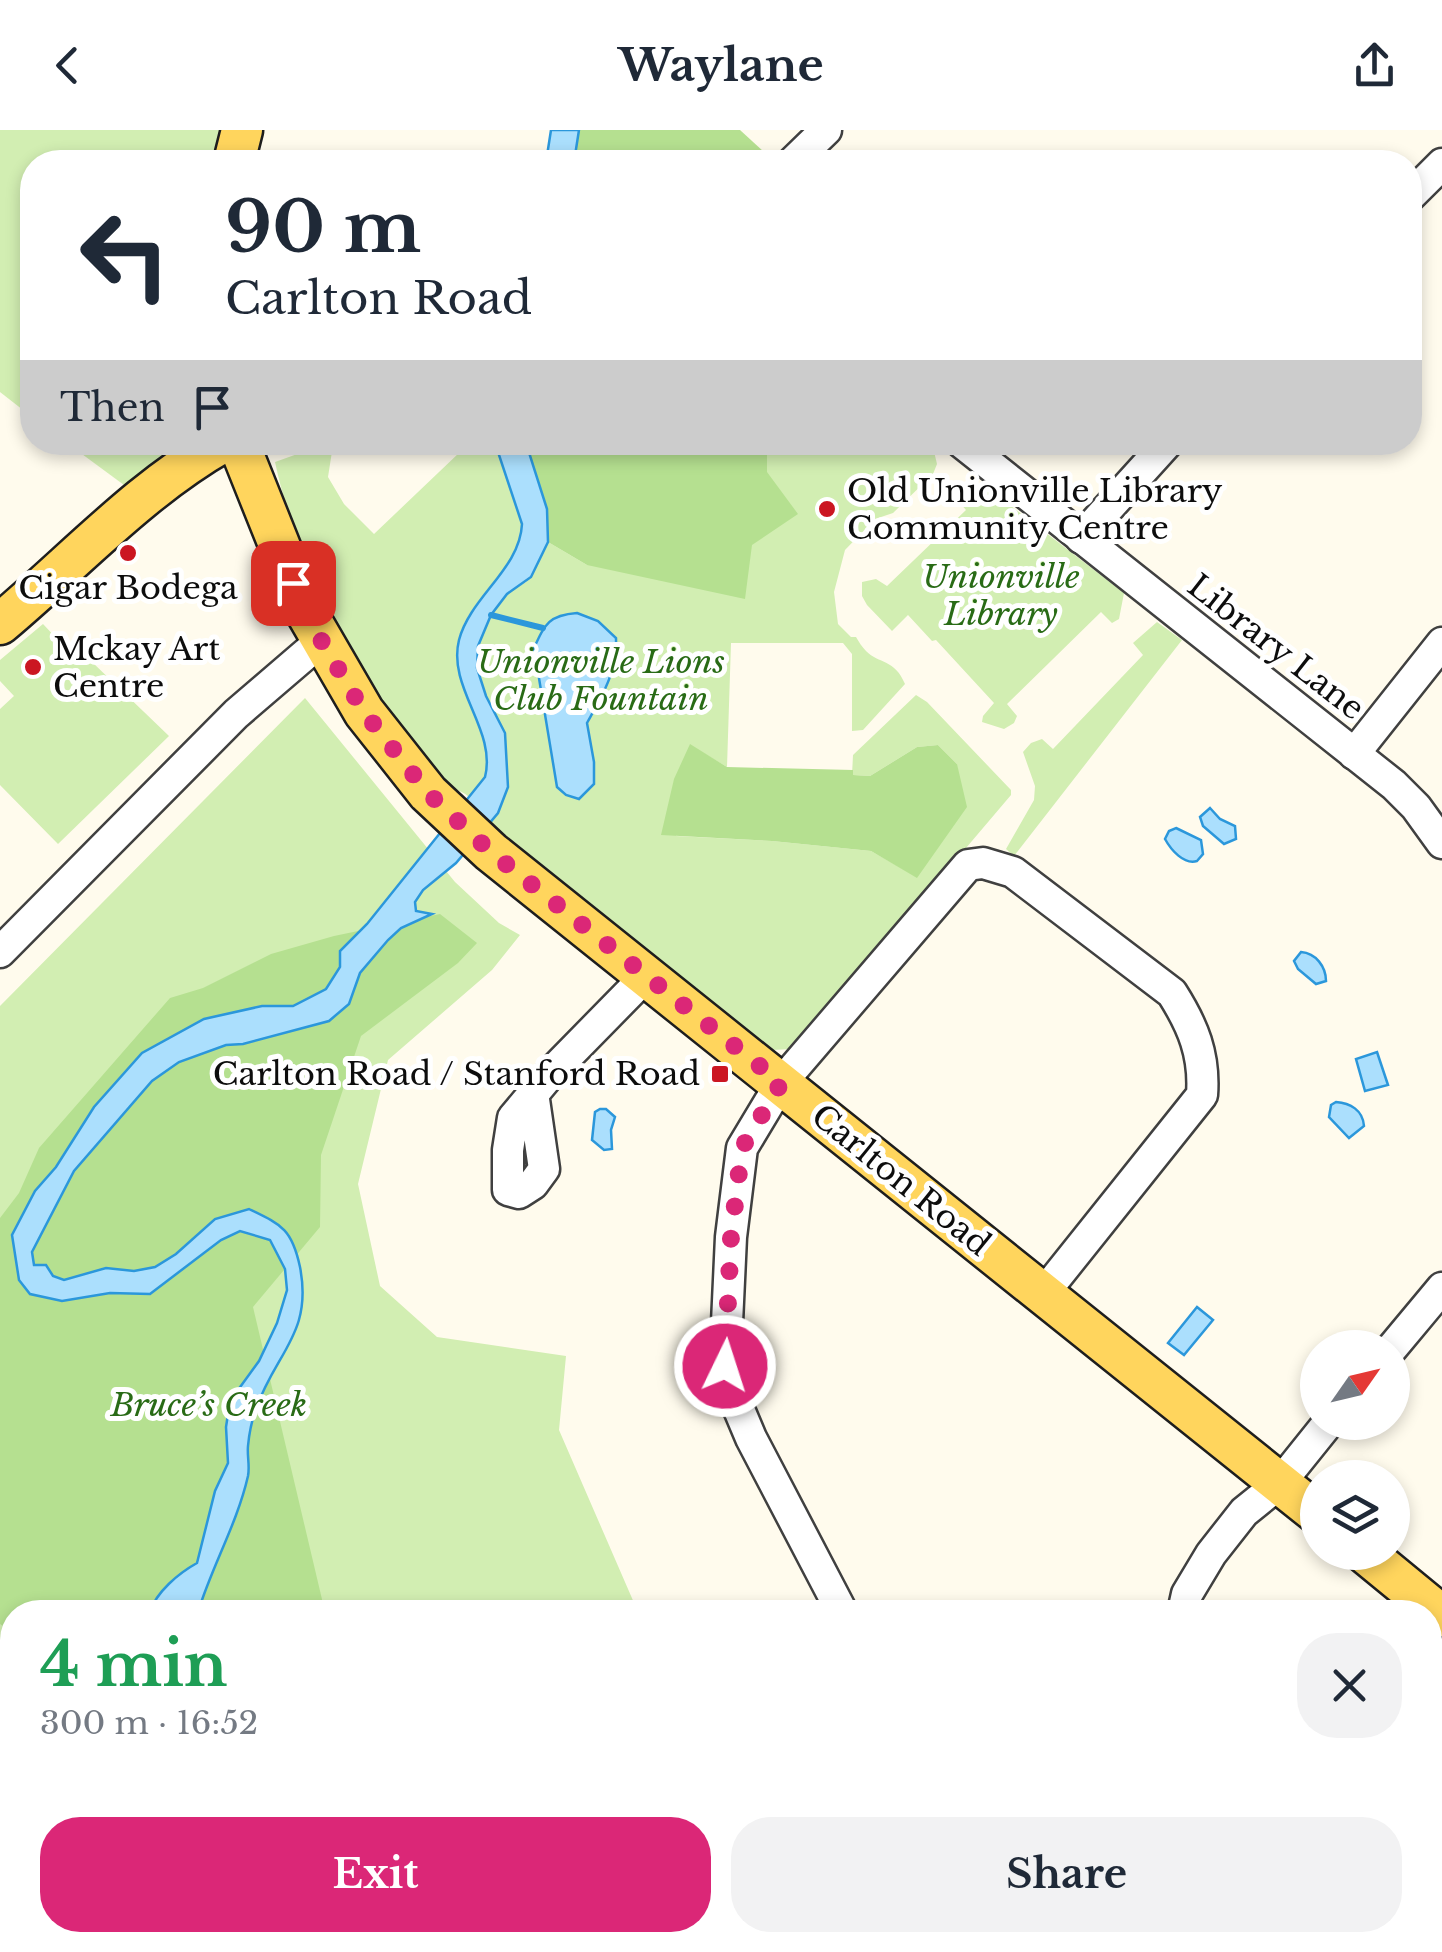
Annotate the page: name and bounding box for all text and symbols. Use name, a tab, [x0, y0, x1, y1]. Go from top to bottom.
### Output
text: Waylane	[618, 37, 824, 93]
icon: back	[40, 38, 95, 93]
icon: share	[1347, 38, 1402, 93]
text: 90 m	[225, 184, 421, 271]
icon: left	[60, 190, 190, 320]
text: Carlton Road	[225, 270, 532, 326]
icon: arrive	[185, 380, 240, 435]
text: Then	[60, 384, 165, 431]
place label: Old Unionville Library Community Centre	[847, 471, 1223, 548]
marker: Old Unionville Library Community Centre	[816, 498, 838, 520]
pin	[251, 541, 336, 626]
marker: Cigar Bodega	[117, 542, 139, 564]
icon: arrive	[266, 556, 321, 611]
park label: Unionville Library	[922, 557, 1080, 634]
street label: Library Lane	[1180, 566, 1372, 728]
place label: Cigar Bodega	[18, 568, 238, 608]
place label: Mckay Art Centre	[53, 629, 220, 706]
park label: Unionville Lions Club Fountain	[477, 642, 725, 719]
marker: Mckay Art Centre	[22, 656, 44, 678]
place label: Carlton Road / Stanford Road	[213, 1054, 700, 1094]
marker: Carlton Road / Stanford Road	[709, 1063, 731, 1085]
street label: Carlton Road	[804, 1096, 998, 1264]
position arrow	[673, 1314, 777, 1418]
north arrow	[1300, 1330, 1410, 1440]
map controls	[1300, 1330, 1410, 1570]
park label: Bruce’s Creek	[110, 1385, 307, 1425]
button: layers	[1300, 1460, 1410, 1570]
text: 4 min	[40, 1628, 227, 1702]
button: close	[1297, 1633, 1402, 1738]
text: 300 m · 16:52	[40, 1703, 258, 1743]
button: Exit	[40, 1817, 711, 1932]
button: Share	[731, 1817, 1402, 1932]

